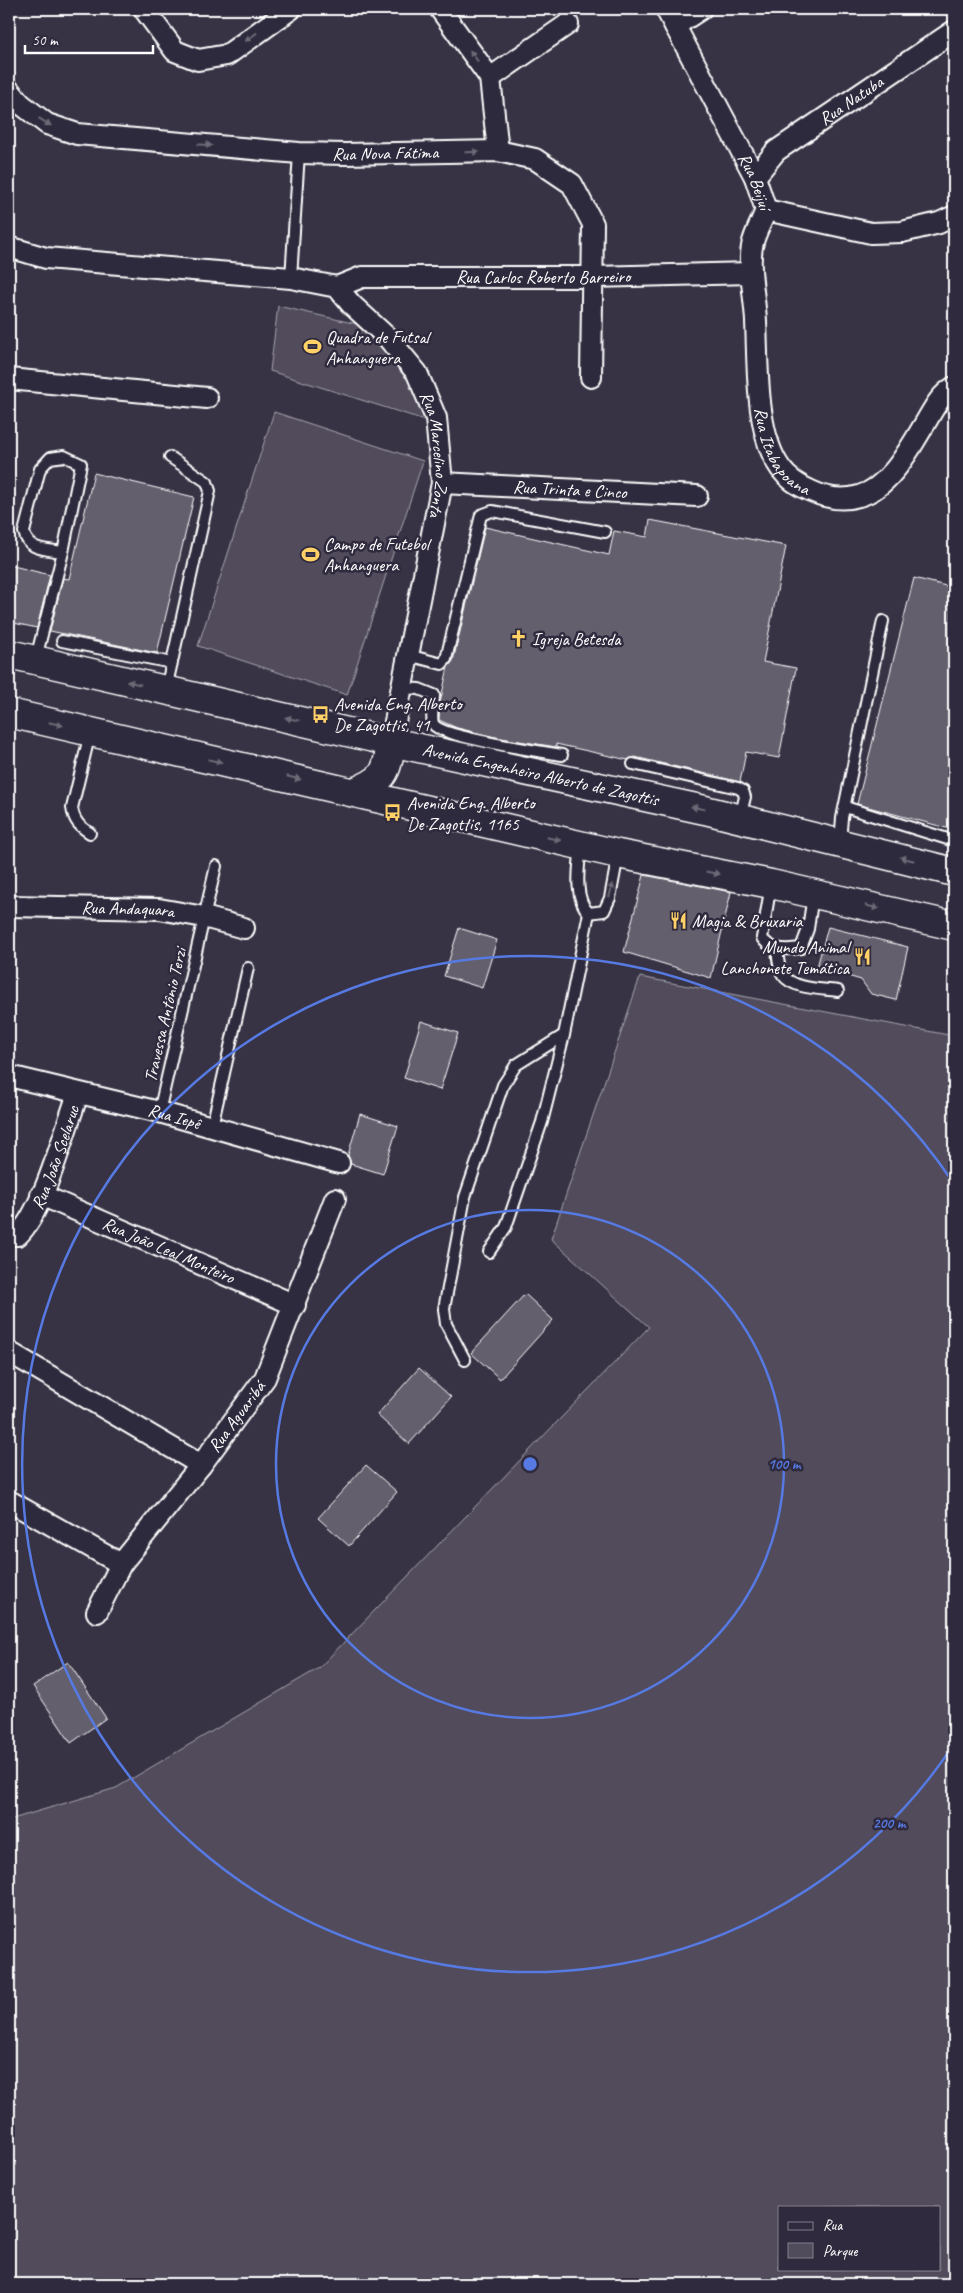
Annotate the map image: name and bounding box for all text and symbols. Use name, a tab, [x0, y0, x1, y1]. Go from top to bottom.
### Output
scale bar	[25, 22, 152, 54]
text: 50 m	[32, 31, 59, 50]
one-way arrow	[244, 32, 258, 42]
one-way arrow	[469, 49, 479, 62]
street label: Rua Natuba	[815, 70, 889, 130]
one-way arrow	[39, 117, 52, 126]
one-way arrow	[197, 141, 213, 149]
street label: Rua Nova Fátima	[332, 141, 440, 165]
one-way arrow	[464, 148, 480, 156]
street label: Rua Beijuí	[733, 149, 777, 216]
street label: Rua Carlos Roberto Barreiro	[456, 265, 632, 288]
place label: Quadra de Futsal Anhanguera	[326, 326, 432, 369]
sports icon: Quadra de Futsal Anhanguera	[302, 337, 322, 357]
street label: Rua Marcelino Zonta	[415, 388, 453, 521]
street label: Rua Itabapoana	[750, 406, 814, 500]
street label: Rua Trinta e Cinco	[512, 476, 629, 503]
place label: Campo de Futebol Anhanguera	[324, 533, 432, 576]
sports icon: Campo de Futebol Anhanguera	[300, 544, 320, 564]
place label: Igreja Betesda	[532, 628, 622, 650]
church icon: Igreja Betesda	[508, 629, 528, 649]
one-way arrow	[126, 679, 141, 687]
place label: Avenida Eng. Alberto De Zagottis, 41	[334, 693, 463, 736]
bus stop icon: Avenida Eng. Alberto De Zagottis, 41	[310, 704, 330, 724]
one-way arrow	[284, 715, 300, 723]
one-way arrow	[49, 720, 64, 728]
street label: Avenida Engenheiro Alberto de Zagottis	[420, 738, 662, 811]
one-way arrow	[207, 757, 223, 765]
one-way arrow	[286, 775, 302, 783]
place label: Avenida Eng. Alberto De Zagottis, 1165	[407, 792, 536, 835]
bus stop icon: Avenida Eng. Alberto De Zagottis, 1165	[383, 803, 403, 823]
one-way arrow	[691, 804, 706, 812]
one-way arrow	[547, 835, 562, 843]
one-way arrow	[900, 855, 915, 863]
one-way arrow	[706, 869, 721, 877]
one-way arrow	[608, 883, 616, 898]
street label: Rua Andaquara	[81, 896, 178, 923]
one-way arrow	[865, 903, 880, 911]
place label: Magia & Bruxaria	[692, 910, 804, 932]
restaurant icon: Magia & Bruxaria	[668, 911, 688, 931]
place label: Mundo Animal Lanchonete Temática	[720, 936, 852, 979]
street label: Travessa Antônio Terzi	[139, 943, 192, 1084]
restaurant icon: Mundo Animal Lanchonete Temática	[853, 947, 873, 967]
street label: Rua Iepê	[146, 1099, 205, 1135]
street label: Rua João Scelaruc	[26, 1101, 85, 1213]
street label: Rua João Leal Monteiro	[99, 1212, 239, 1289]
street label: Rua Aguaribá	[203, 1375, 271, 1457]
centre of rings	[521, 1455, 539, 1473]
text: 100 m	[768, 1455, 802, 1474]
text: 200 m	[873, 1814, 907, 1833]
legend	[778, 2206, 940, 2270]
text: Rua	[823, 2216, 843, 2235]
text: Parque	[823, 2242, 859, 2261]

